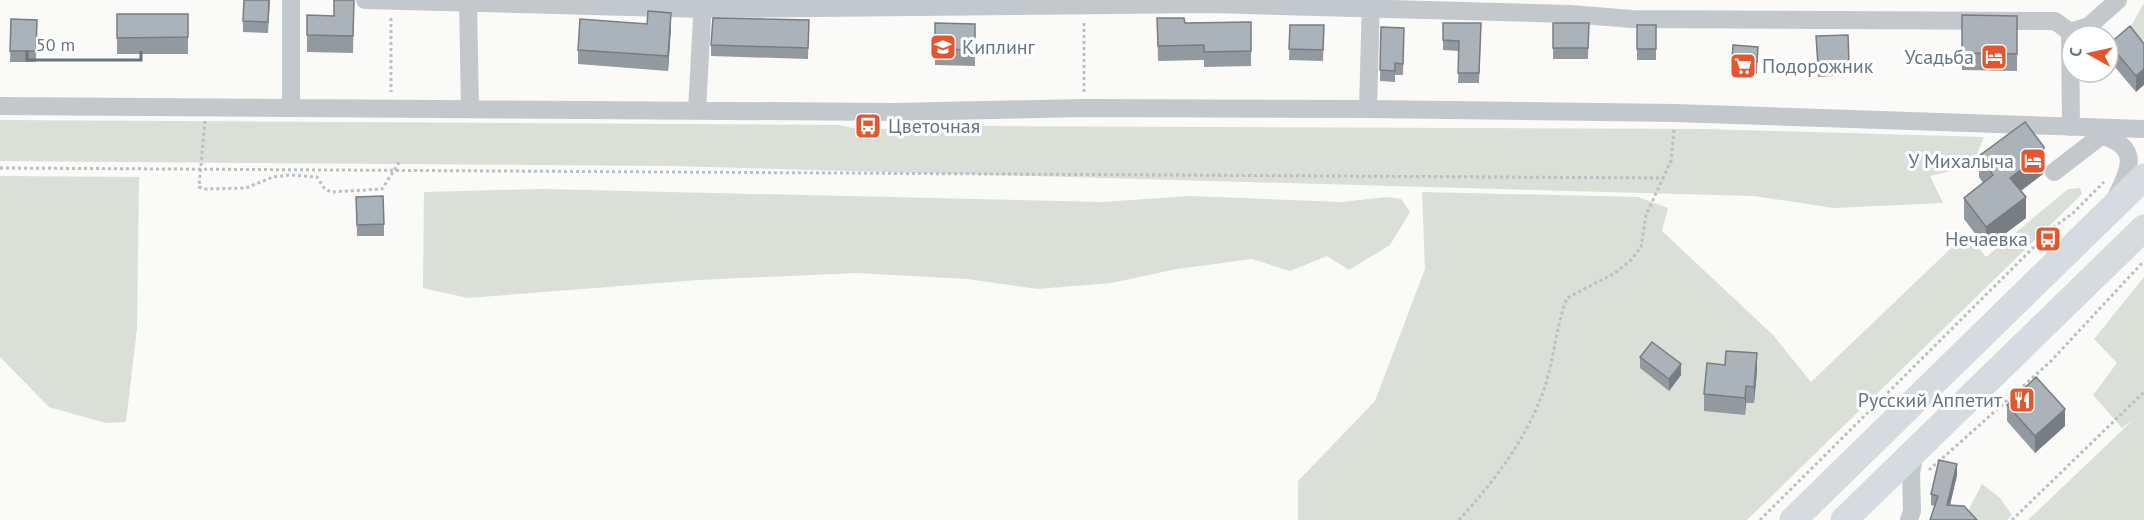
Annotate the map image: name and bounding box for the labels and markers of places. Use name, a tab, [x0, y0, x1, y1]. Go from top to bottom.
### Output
school or university icon: Киплинг	[928, 32, 958, 62]
place label: Киплинг	[962, 34, 1036, 60]
hotel icon: Усадьба	[1979, 42, 2009, 72]
place label: Усадьба	[1905, 44, 1974, 70]
supermarket icon: Подорожник	[1728, 51, 1758, 81]
place label: Подорожник	[1762, 53, 1874, 79]
bus stop icon: Цветочная	[853, 111, 883, 141]
place label: Цветочная	[888, 113, 980, 139]
hotel icon: У Михалыча	[2018, 146, 2048, 176]
place label: У Михалыча	[1908, 148, 2014, 174]
bus stop icon: Нечаевка	[2033, 224, 2063, 254]
place label: Нечаевка	[1945, 226, 2028, 252]
restaurant icon: Русский Аппетит	[2007, 385, 2037, 415]
place label: Русский Аппетит	[1858, 387, 2002, 413]

